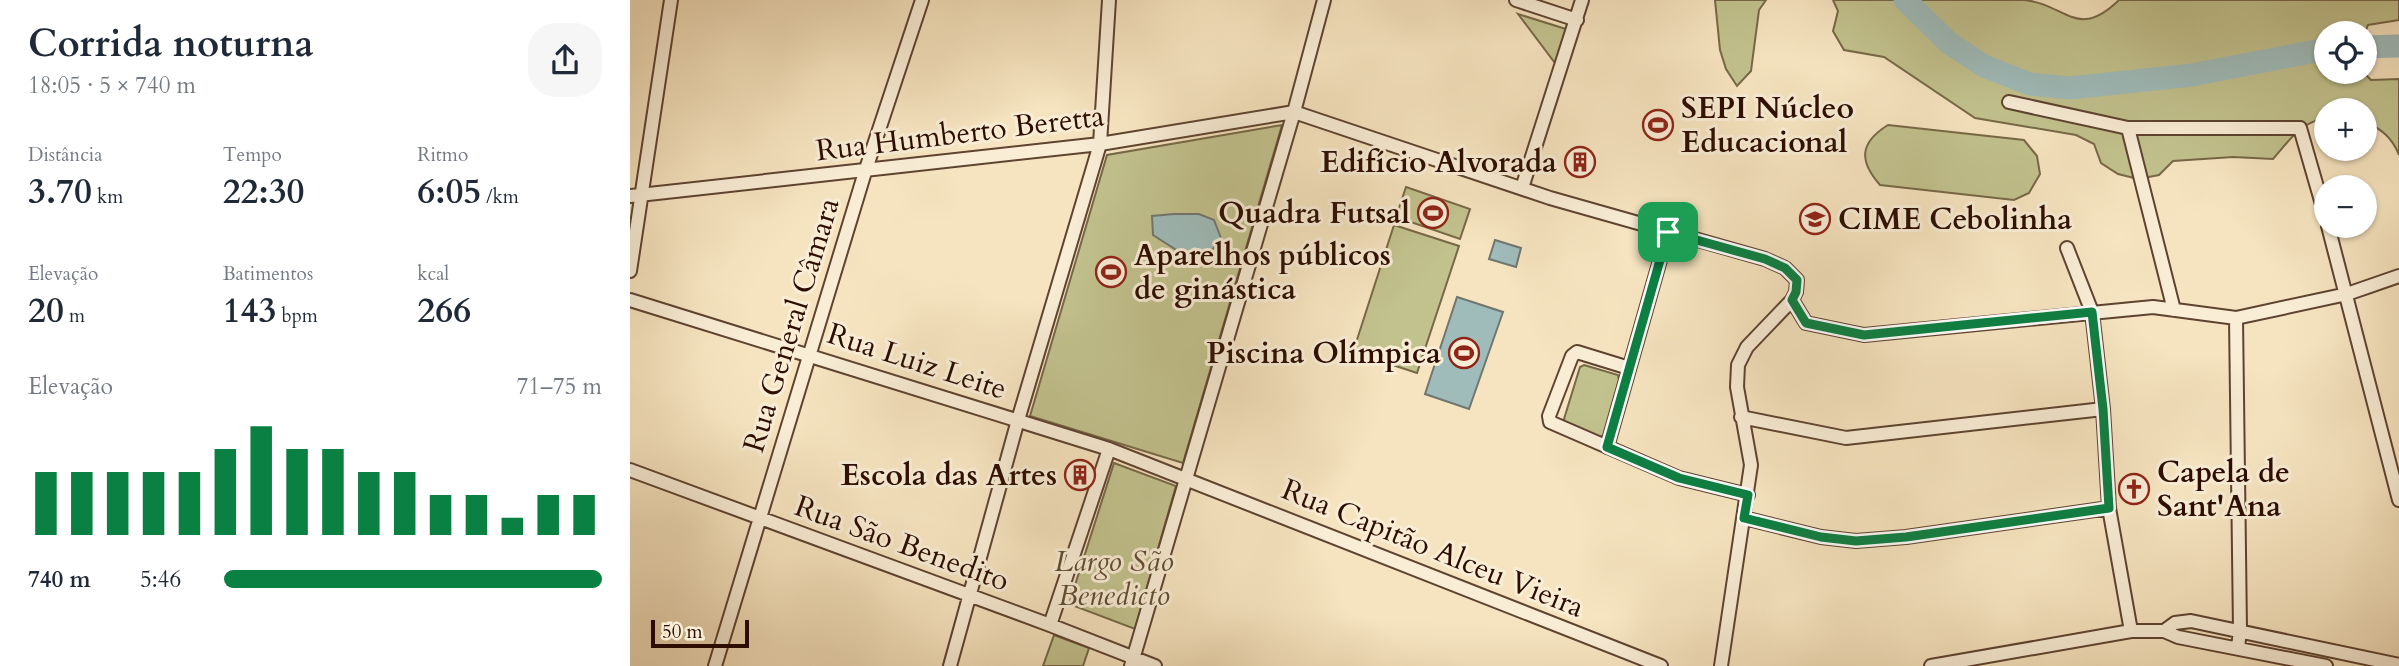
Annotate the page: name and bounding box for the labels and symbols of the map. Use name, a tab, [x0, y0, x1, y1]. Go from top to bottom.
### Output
place label: SEPI Núcleo Educacional	[1681, 88, 1854, 163]
street label: Rua Humberto Beretta	[814, 95, 1107, 172]
sports icon: SEPI Núcleo Educacional	[1641, 108, 1675, 142]
place label: Edifício Alvorada	[1320, 142, 1557, 183]
building icon: Edifício Alvorada	[1563, 145, 1597, 179]
street label: Rua General Câmara	[733, 193, 850, 457]
place label: Quadra Futsal	[1218, 193, 1410, 234]
sports icon: Quadra Futsal	[1416, 196, 1450, 230]
place label: CIME Cebolinha	[1838, 199, 2072, 240]
pin	[1638, 202, 1698, 262]
school or university icon: CIME Cebolinha	[1798, 202, 1832, 236]
place label: Aparelhos públicos de ginástica	[1134, 235, 1391, 310]
sports icon: Aparelhos públicos de ginástica	[1094, 255, 1128, 289]
street label: Rua Luiz Leite	[822, 313, 1012, 410]
place label: Piscina Olímpica	[1206, 333, 1441, 374]
sports icon: Piscina Olímpica	[1447, 336, 1481, 370]
place label: Capela de Sant'Ana	[2157, 452, 2290, 527]
place label: Escola das Artes	[841, 455, 1057, 496]
building icon: Escola das Artes	[1063, 458, 1097, 492]
street label: Rua Capitão Alceu Vieira	[1276, 469, 1590, 628]
church icon: Capela de Sant'Ana	[2117, 472, 2151, 506]
street label: Rua São Benedito	[789, 486, 1015, 601]
park label: Largo São Benedicto	[1054, 541, 1174, 616]
scale bar	[651, 617, 749, 649]

